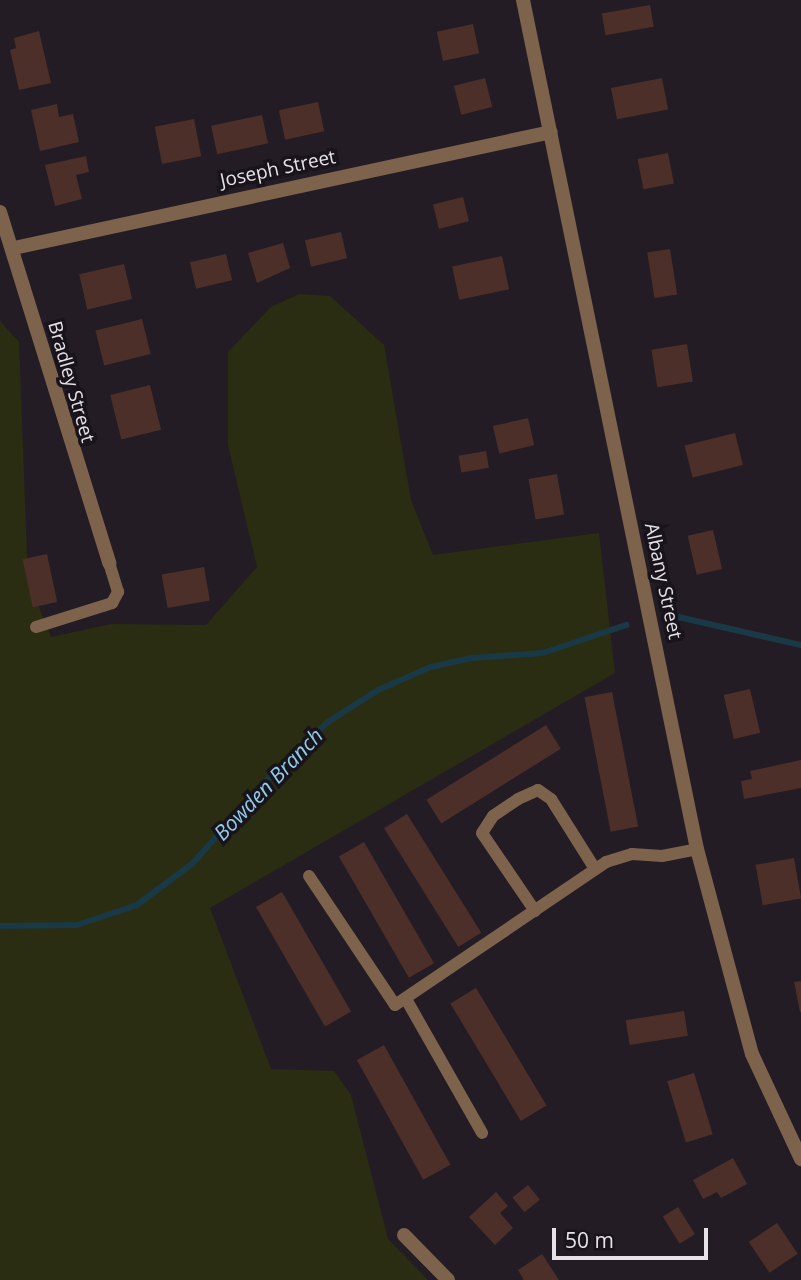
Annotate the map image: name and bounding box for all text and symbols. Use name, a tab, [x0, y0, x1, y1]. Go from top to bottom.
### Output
street label: Joseph Street	[218, 146, 338, 192]
street label: Bradley Street	[43, 319, 99, 445]
street label: Albany Street	[640, 521, 686, 641]
water label: Bowden Branch	[208, 723, 328, 845]
scale bar	[556, 1214, 712, 1258]
text: 50 m	[565, 1226, 614, 1254]

